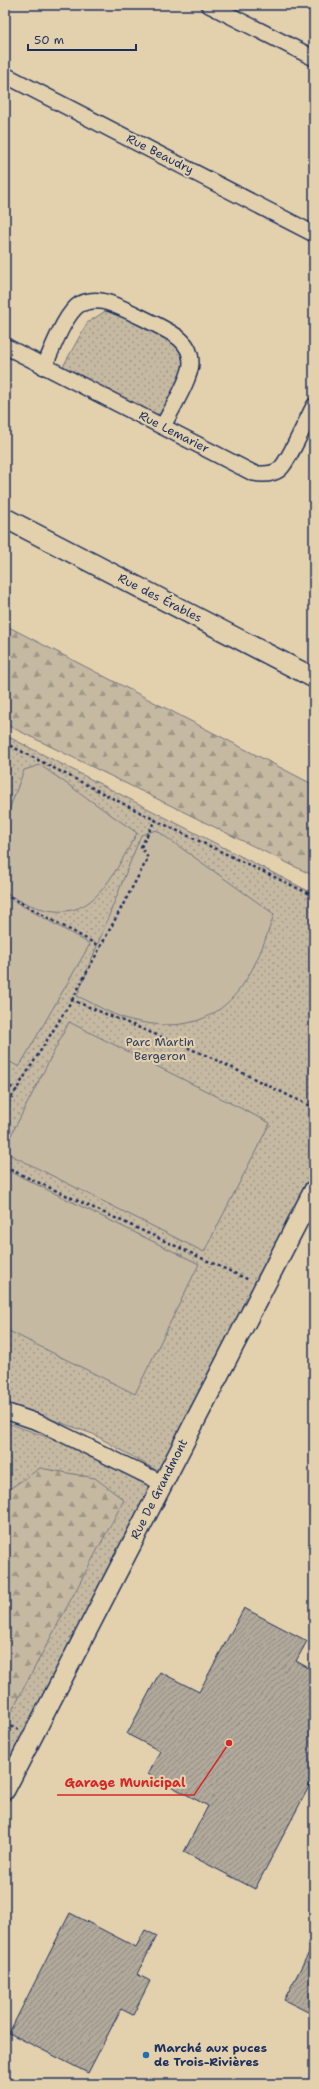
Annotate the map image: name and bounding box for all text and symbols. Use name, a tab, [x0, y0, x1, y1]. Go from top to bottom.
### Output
scale bar	[28, 26, 136, 52]
text: 50 m	[34, 32, 64, 48]
street label: Rue Beaudry	[124, 130, 196, 178]
street label: Rue Lemarier	[136, 407, 212, 457]
street label: Rue des Érables	[115, 570, 205, 626]
park label: Parc Martin Bergeron	[126, 1034, 194, 1064]
street label: Rue De Grandmont	[127, 1436, 191, 1542]
callout: Garage Municipal	[57, 1770, 194, 1795]
text: Garage Municipal	[65, 1774, 186, 1791]
place label: Marché aux puces de Trois-Rivières	[154, 2040, 267, 2070]
marker: Marché aux puces de Trois-Rivières	[141, 2050, 151, 2060]

